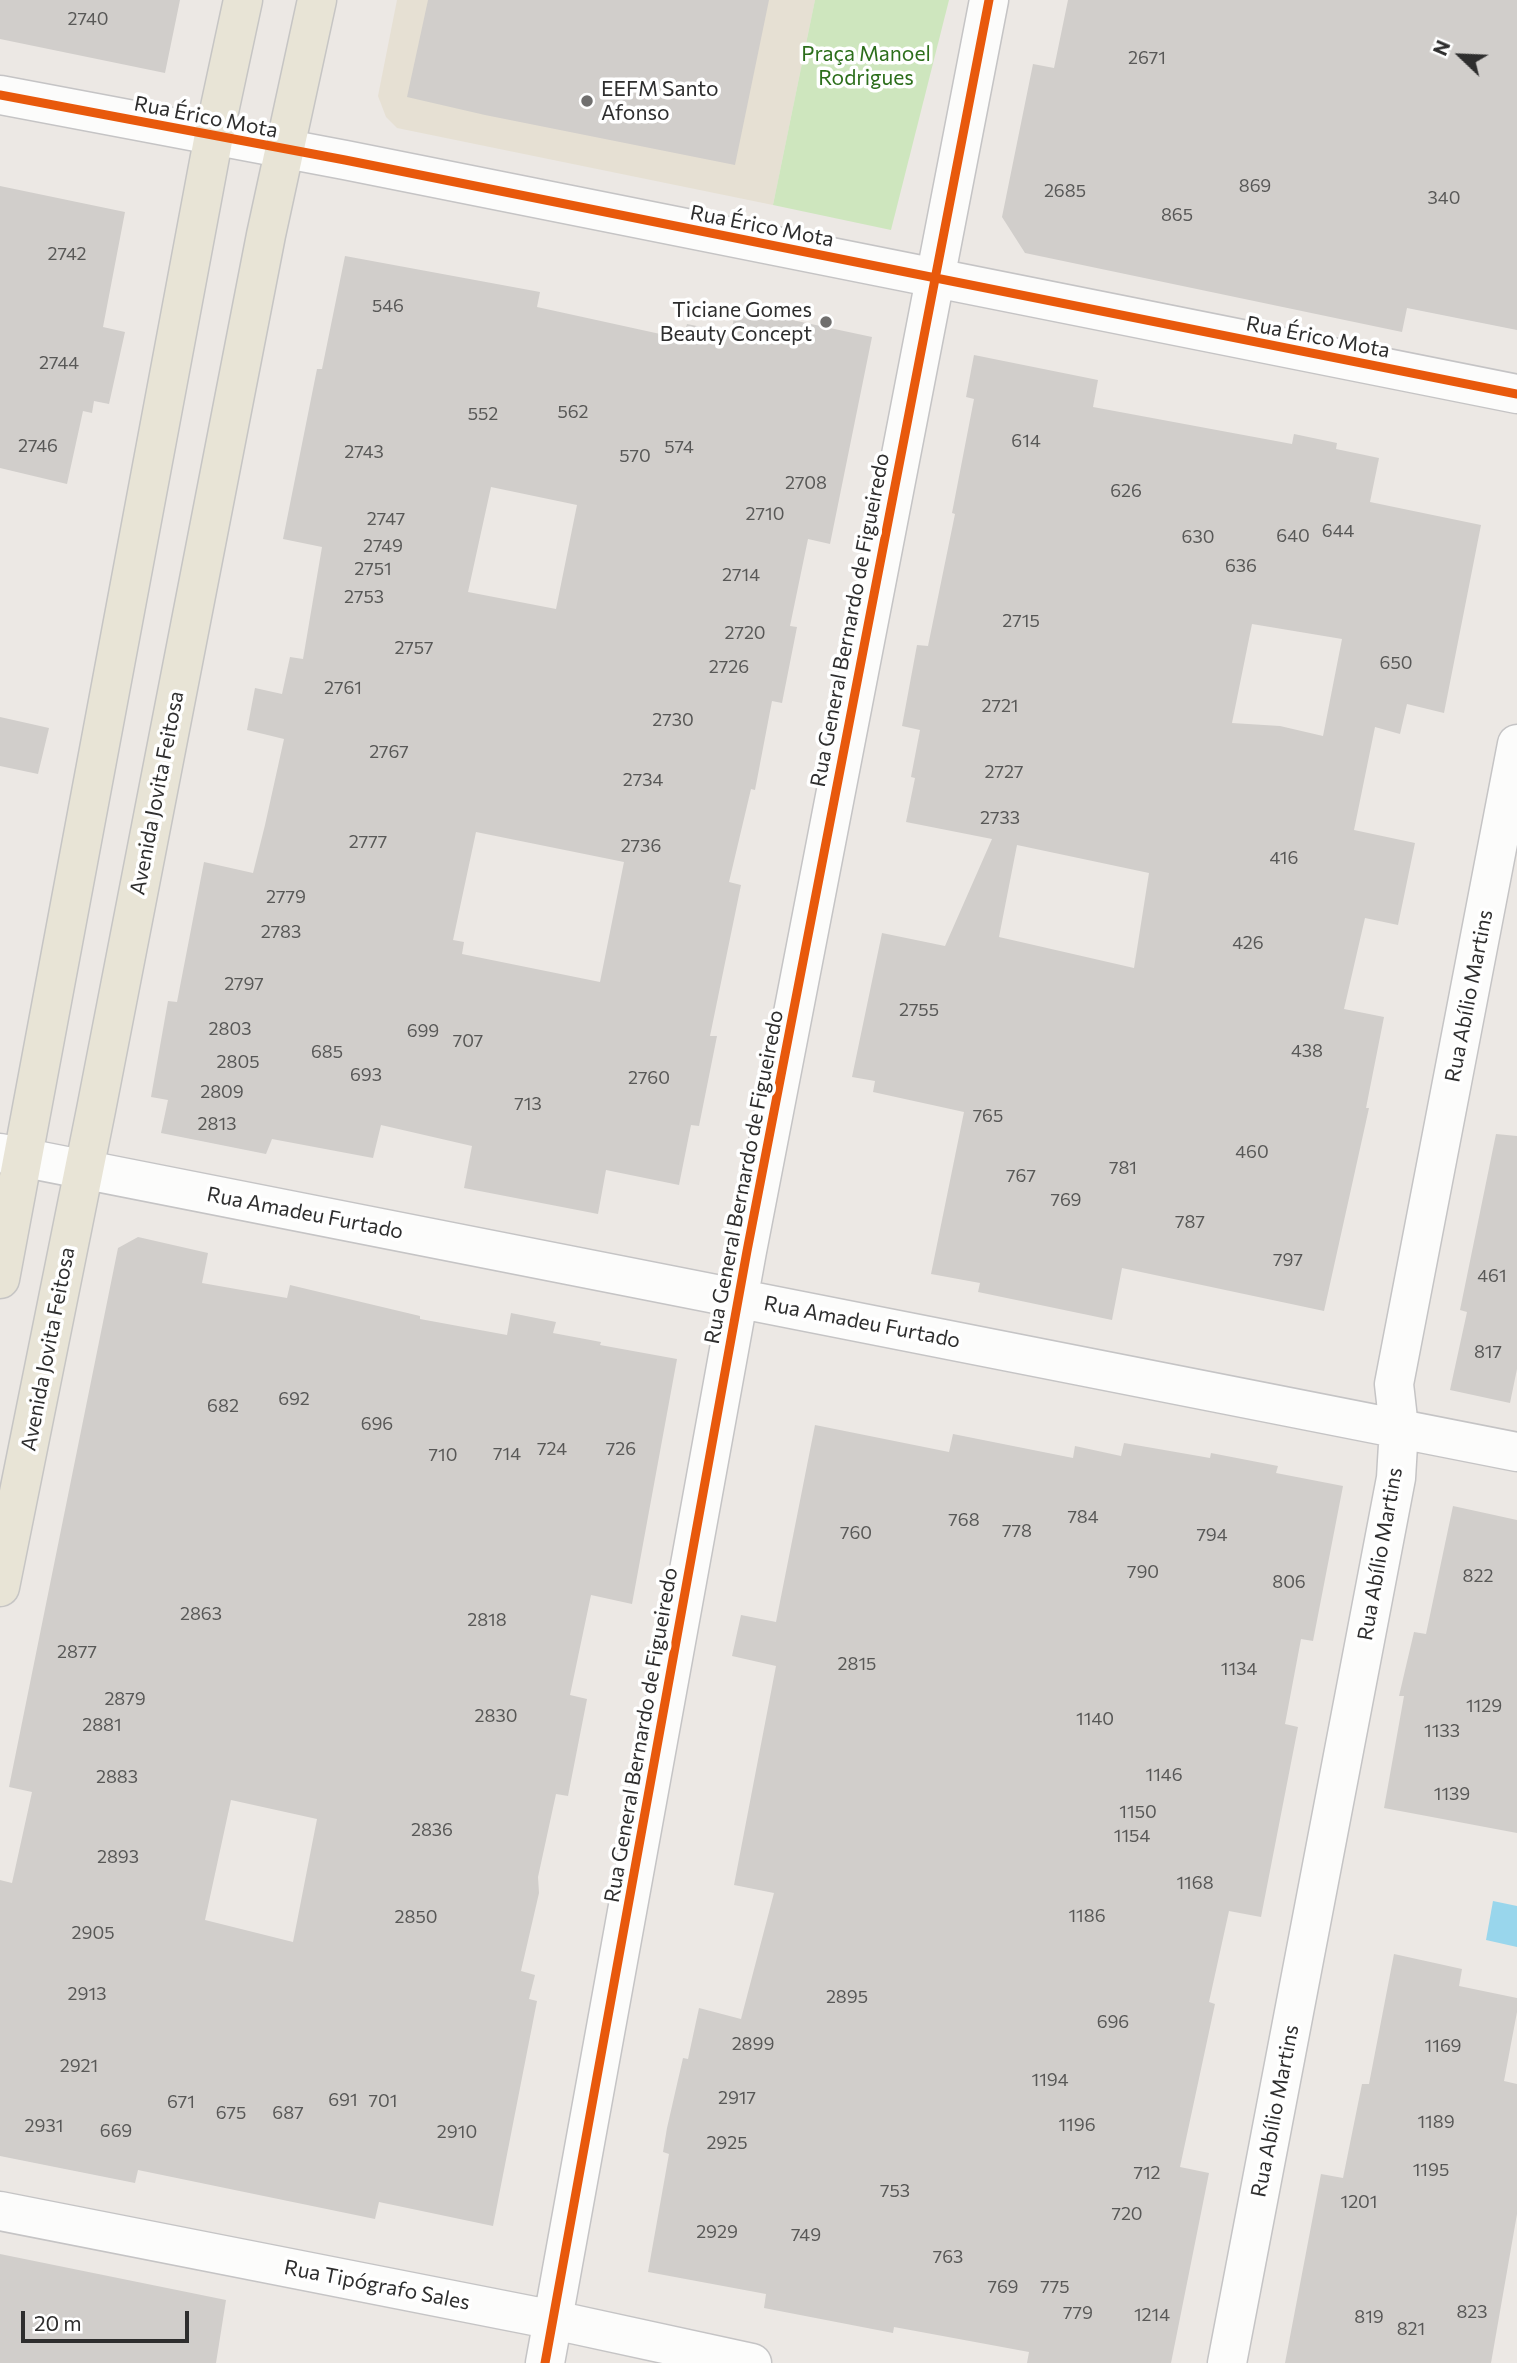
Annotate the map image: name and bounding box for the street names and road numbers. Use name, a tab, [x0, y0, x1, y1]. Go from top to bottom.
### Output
street label: Rua Érico Mota	[132, 91, 280, 143]
street label: Rua Érico Mota	[688, 200, 836, 252]
street label: Rua Érico Mota	[1244, 311, 1392, 363]
street label: Rua General Bernardo de Figueiredo	[805, 451, 895, 789]
street label: Avenida Jovita Feitosa	[125, 689, 189, 897]
street label: Rua Abílio Martins	[1440, 908, 1498, 1084]
street label: Rua General Bernardo de Figueiredo	[699, 1008, 789, 1346]
street label: Rua Amadeu Furtado	[205, 1182, 405, 1244]
street label: Avenida Jovita Feitosa	[16, 1245, 80, 1453]
street label: Rua Amadeu Furtado	[762, 1291, 962, 1353]
street label: Rua Abílio Martins	[1352, 1466, 1408, 1642]
street label: Rua General Bernardo de Figueiredo	[599, 1566, 683, 1904]
street label: Rua Abílio Martins	[1246, 2023, 1304, 2199]
street label: Rua Tipógrafo Sales	[282, 2255, 472, 2315]

